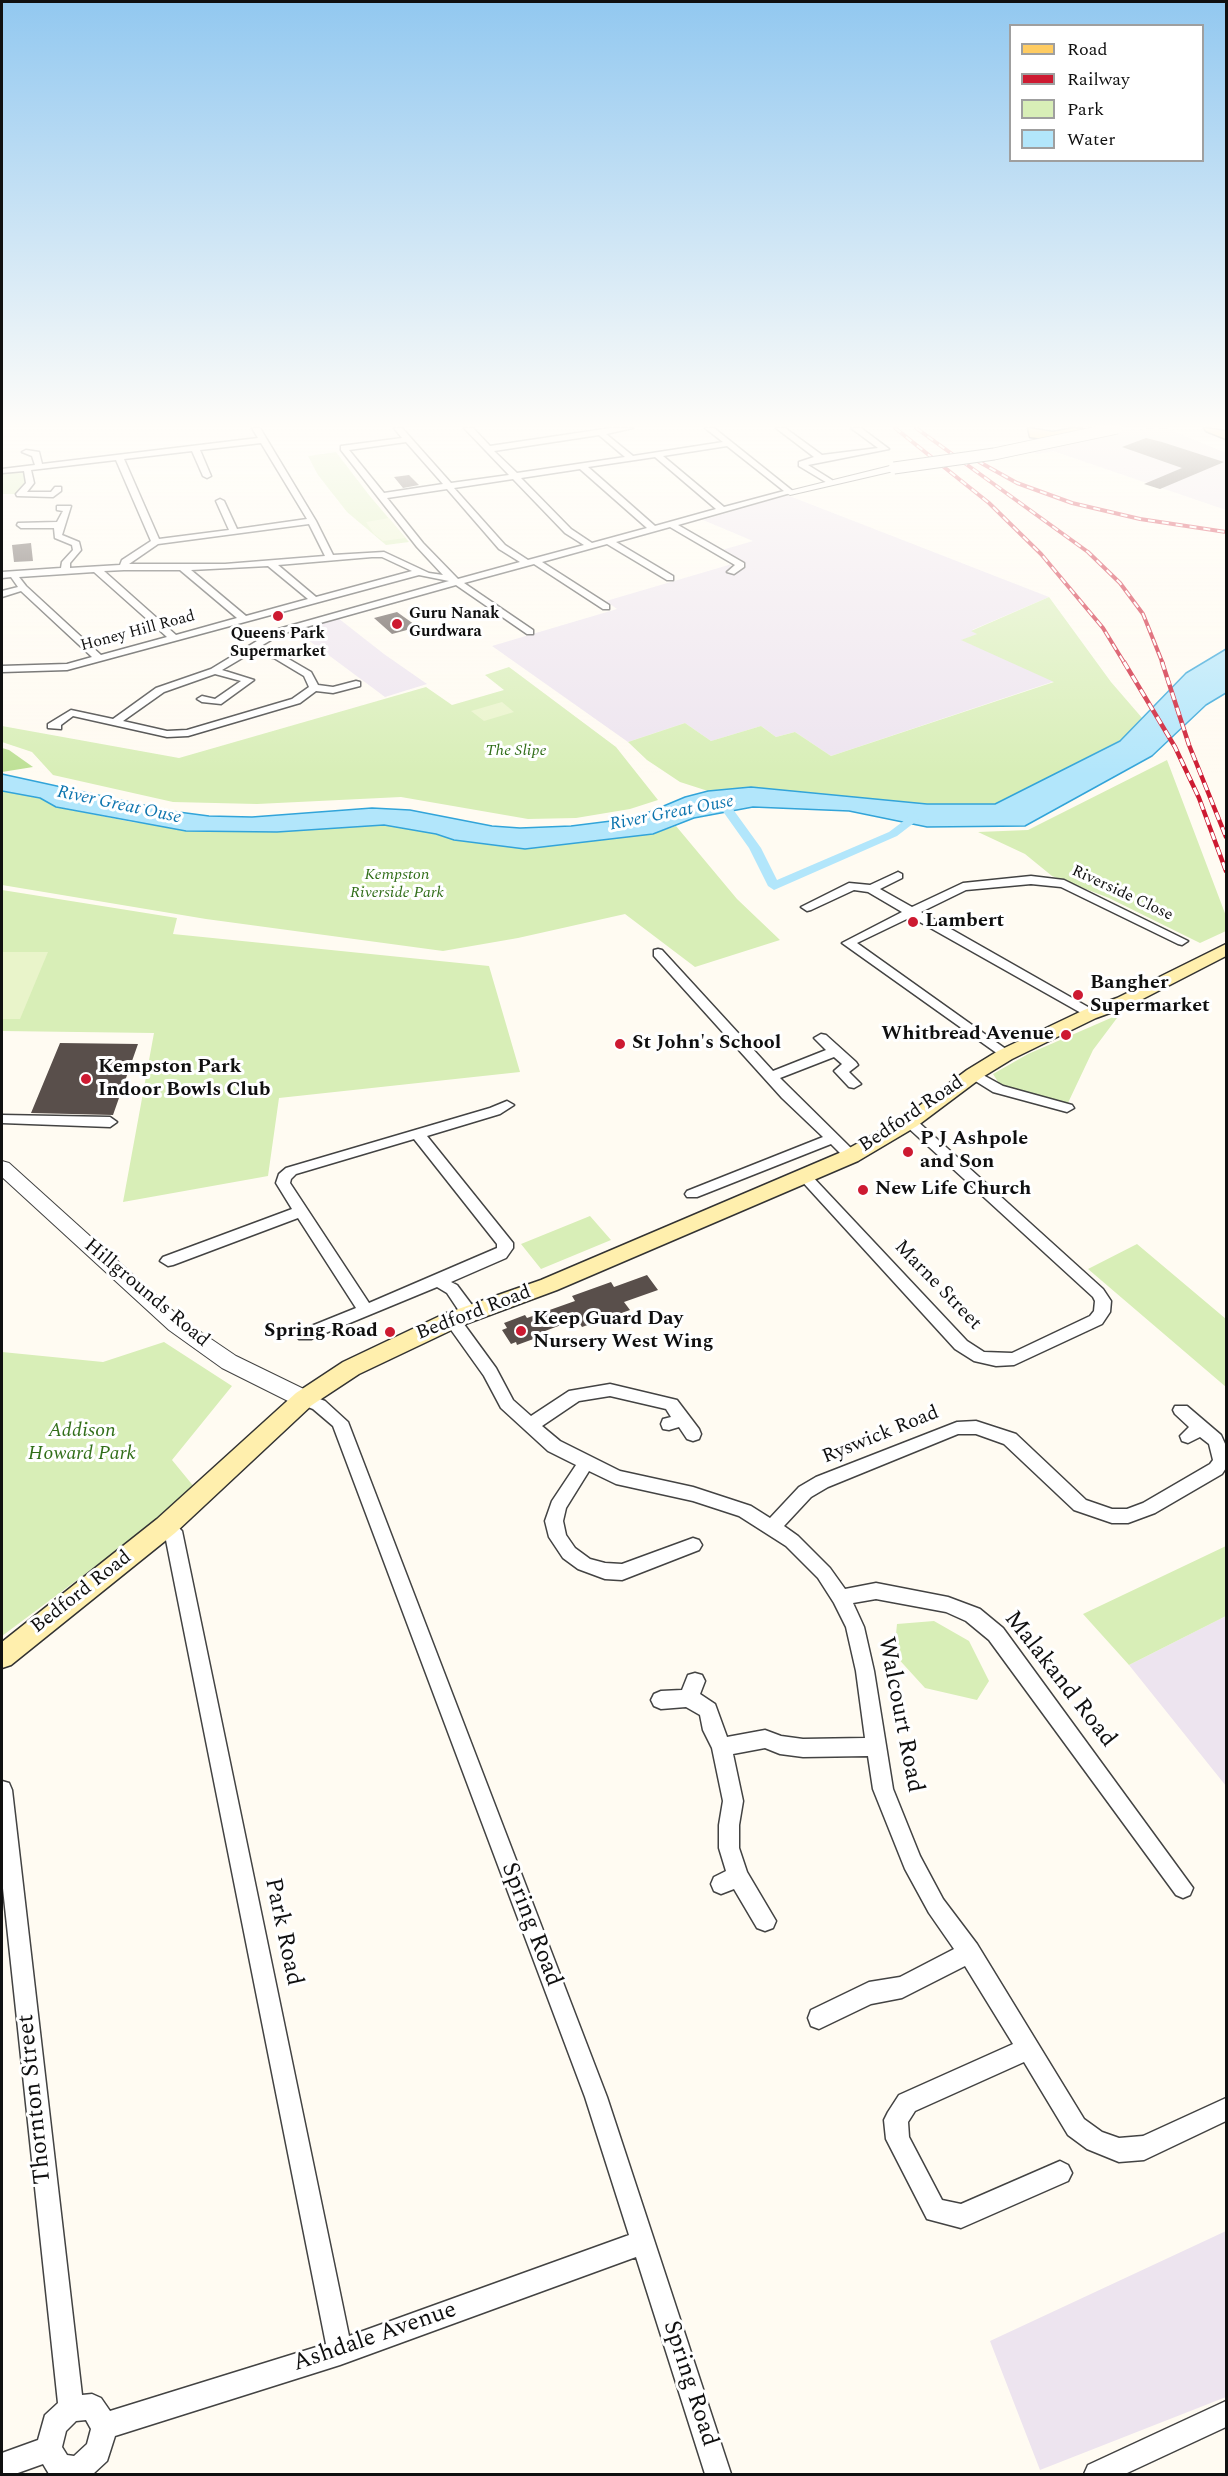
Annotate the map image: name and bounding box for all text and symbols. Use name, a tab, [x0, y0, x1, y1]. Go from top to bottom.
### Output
legend	[1009, 24, 1204, 162]
text: Road	[1067, 36, 1108, 63]
text: Railway	[1067, 66, 1130, 93]
text: Park	[1067, 96, 1104, 123]
text: Water	[1067, 126, 1115, 153]
place label: Guru Nanak Gurdwara	[409, 605, 500, 643]
street label: Honey Hill Road	[79, 607, 197, 657]
marker: Queens Park Supermarket	[271, 609, 285, 623]
marker: Guru Nanak Gurdwara	[390, 617, 404, 631]
place label: Queens Park Supermarket	[230, 625, 326, 663]
park label: The Slipe	[486, 742, 546, 762]
water label: River Great Ouse	[55, 782, 183, 830]
water label: River Great Ouse	[608, 791, 736, 837]
street label: Riverside Close	[1068, 862, 1176, 926]
park label: Kempston Riverside Park	[350, 866, 444, 904]
place label: Lambert	[925, 910, 1004, 934]
marker: Lambert	[906, 915, 920, 929]
place label: Bangher Supermarket	[1090, 972, 1210, 1019]
marker: Bangher Supermarket	[1071, 988, 1085, 1002]
place label: Whitbread Avenue	[881, 1023, 1054, 1047]
marker: Whitbread Avenue	[1059, 1028, 1073, 1042]
place label: St John's School	[632, 1032, 781, 1056]
marker: St John's School	[613, 1037, 627, 1051]
place label: Kempston Park Indoor Bowls Club	[98, 1056, 270, 1103]
street label: Bedford Road	[855, 1071, 969, 1159]
marker: Kempston Park Indoor Bowls Club	[79, 1072, 93, 1086]
place label: P J Ashpole and Son	[920, 1128, 1028, 1175]
marker: P J Ashpole and Son	[901, 1145, 915, 1159]
place label: New Life Church	[875, 1178, 1031, 1202]
marker: New Life Church	[856, 1183, 870, 1197]
street label: Hillgrounds Road	[78, 1235, 214, 1353]
street label: Marne Street	[888, 1236, 986, 1336]
street label: Bedford Road	[413, 1281, 535, 1347]
place label: Keep Guard Day Nursery West Wing	[533, 1308, 713, 1355]
place label: Spring Road	[264, 1320, 378, 1344]
marker: Keep Guard Day Nursery West Wing	[514, 1324, 528, 1338]
marker: Spring Road	[383, 1325, 397, 1339]
street label: Ryswick Road	[819, 1402, 943, 1470]
park label: Addison Howard Park	[28, 1420, 136, 1467]
street label: Bedford Road	[27, 1546, 137, 1640]
street label: Malakand Road	[997, 1606, 1121, 1754]
street label: Walcourt Road	[870, 1635, 928, 1795]
street label: Spring Road	[493, 1859, 567, 1991]
street label: Park Road	[257, 1875, 307, 1989]
street label: Thornton Street	[13, 2012, 59, 2186]
street label: Ashdale Avenue	[289, 2297, 461, 2379]
street label: Spring Road	[655, 2318, 723, 2450]

